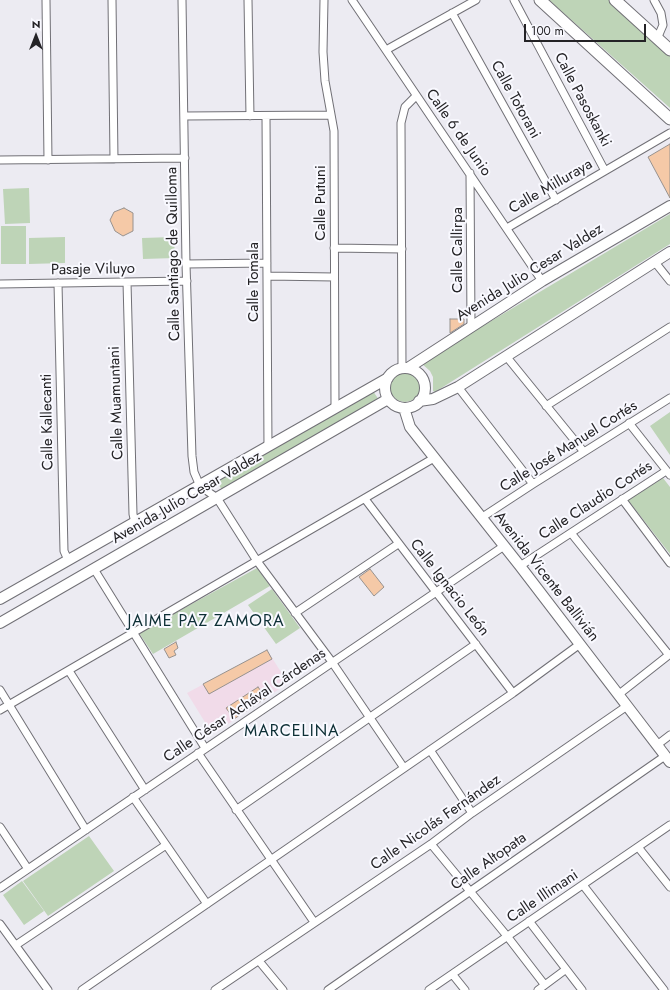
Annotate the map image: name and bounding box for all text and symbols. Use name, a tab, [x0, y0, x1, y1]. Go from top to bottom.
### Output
north arrow	[16, 16, 56, 56]
text: N	[32, 16, 40, 32]
scale bar	[526, 16, 648, 42]
text: 100 m	[531, 22, 564, 40]
street label: Calle Pasoskanki	[550, 50, 614, 150]
street label: Calle Totorani	[486, 58, 544, 142]
street label: Calle 6 de Junio	[421, 86, 495, 180]
street label: Calle Milluraya	[506, 156, 596, 218]
street label: Calle Putuni	[312, 165, 330, 241]
street label: Calle Santiago de Quilloma	[163, 167, 185, 341]
street label: Calle Callirpa	[449, 207, 467, 293]
street label: Avenida Julio Cesar Valdez	[453, 220, 607, 326]
street label: Calle Tomala	[245, 242, 263, 322]
street label: Pasaje Viluyo	[51, 260, 135, 280]
street label: Calle Muamuntani	[106, 346, 128, 460]
street label: Calle Kallecanti	[38, 374, 58, 470]
street label: Calle José Manuel Cortés	[497, 397, 641, 497]
street label: Avenida Julio Cesar Valdez	[109, 448, 265, 548]
street label: Calle Claudio Cortés	[536, 458, 656, 544]
street label: Avenida Vicente Ballivián	[490, 509, 602, 645]
street label: Calle Ignacio León	[406, 536, 492, 640]
district label: JAIME PAZ ZAMORA	[127, 612, 285, 632]
street label: Calle César Achával Cárdenas	[161, 645, 329, 767]
district label: MARCELINA	[244, 722, 340, 742]
street label: Calle Nicolás Fernández	[367, 771, 505, 875]
street label: Calle Altopata	[448, 829, 530, 895]
street label: Calle Illimani	[504, 867, 582, 927]

